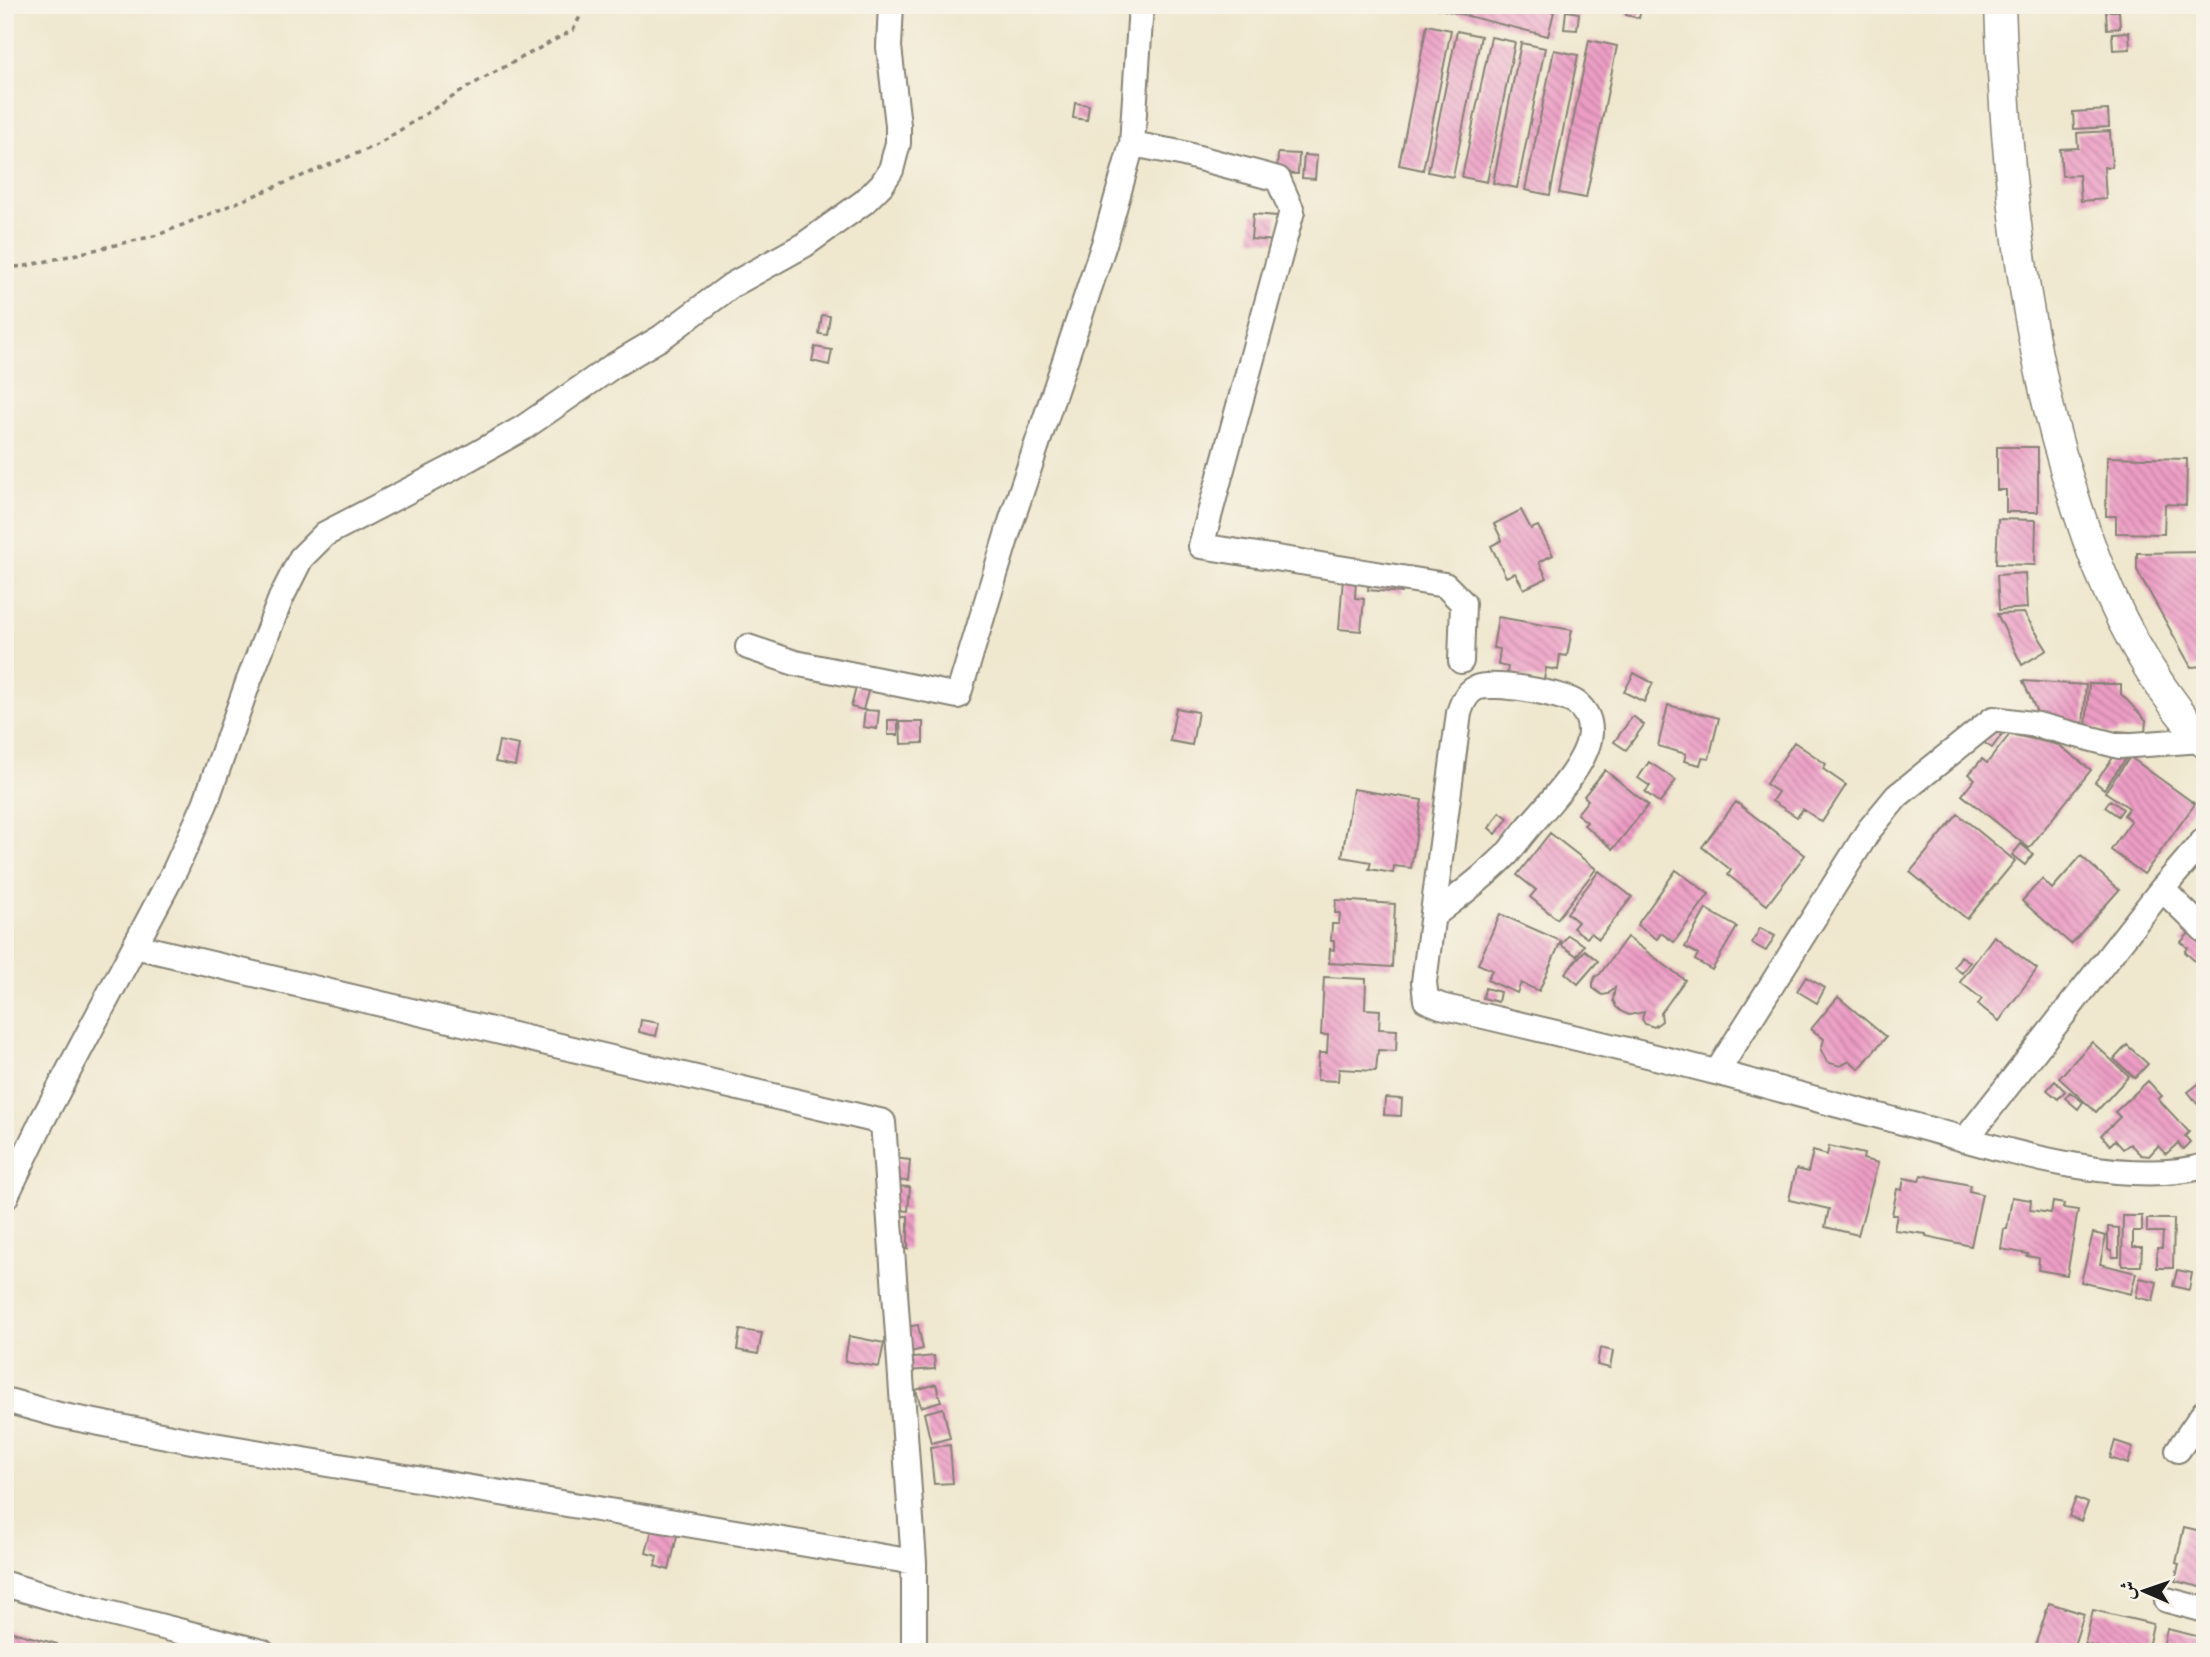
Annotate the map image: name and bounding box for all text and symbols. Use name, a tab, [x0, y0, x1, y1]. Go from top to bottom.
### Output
north arrow	[2108, 1556, 2178, 1626]
text: ش	[2116, 1581, 2143, 1600]

